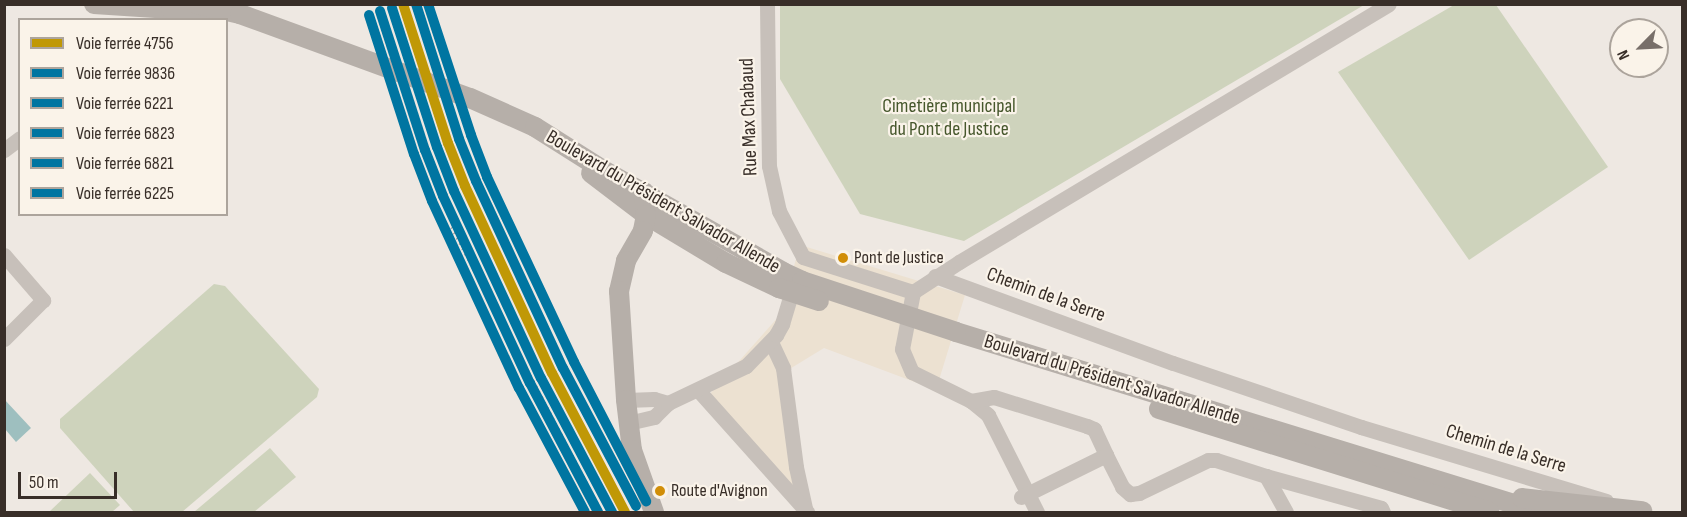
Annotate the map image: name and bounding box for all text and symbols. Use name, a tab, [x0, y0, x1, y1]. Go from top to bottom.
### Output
legend	[18, 18, 228, 216]
north arrow	[1609, 18, 1669, 78]
text: Voie ferrée 4756	[76, 33, 174, 54]
text: N	[1614, 47, 1634, 62]
street label: Rue Max Chabaud	[735, 58, 763, 176]
text: Voie ferrée 9836	[76, 63, 175, 84]
text: Voie ferrée 6221	[76, 93, 173, 114]
park label: Cimetière municipal du Pont de Justice	[882, 95, 1016, 142]
text: Voie ferrée 6823	[76, 123, 175, 144]
street label: Boulevard du Président Salvador Allende	[542, 125, 784, 279]
text: Voie ferrée 6821	[76, 153, 174, 174]
text: Voie ferrée 6225	[76, 183, 174, 204]
place label: Pont de Justice	[854, 247, 944, 269]
marker: Pont de Justice	[837, 252, 849, 264]
street label: Chemin de la Serre	[983, 262, 1109, 328]
street label: Boulevard du Président Salvador Allende	[981, 330, 1243, 430]
street label: Chemin de la Serre	[1443, 419, 1569, 479]
scale bar	[21, 460, 120, 498]
text: 50 m	[29, 472, 59, 493]
place label: Route d'Avignon	[671, 480, 768, 502]
marker: Route d'Avignon	[654, 485, 666, 497]

